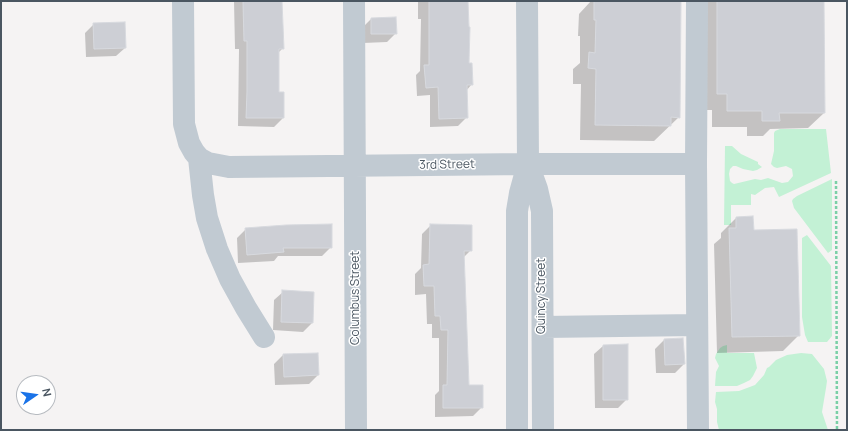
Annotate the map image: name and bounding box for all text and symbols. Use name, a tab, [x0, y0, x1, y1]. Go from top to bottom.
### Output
street label: 3rd Street	[419, 157, 475, 173]
street label: Columbus Street	[349, 251, 363, 345]
street label: Quincy Street	[535, 258, 549, 334]
north arrow	[16, 375, 56, 415]
text: N	[39, 387, 55, 398]

